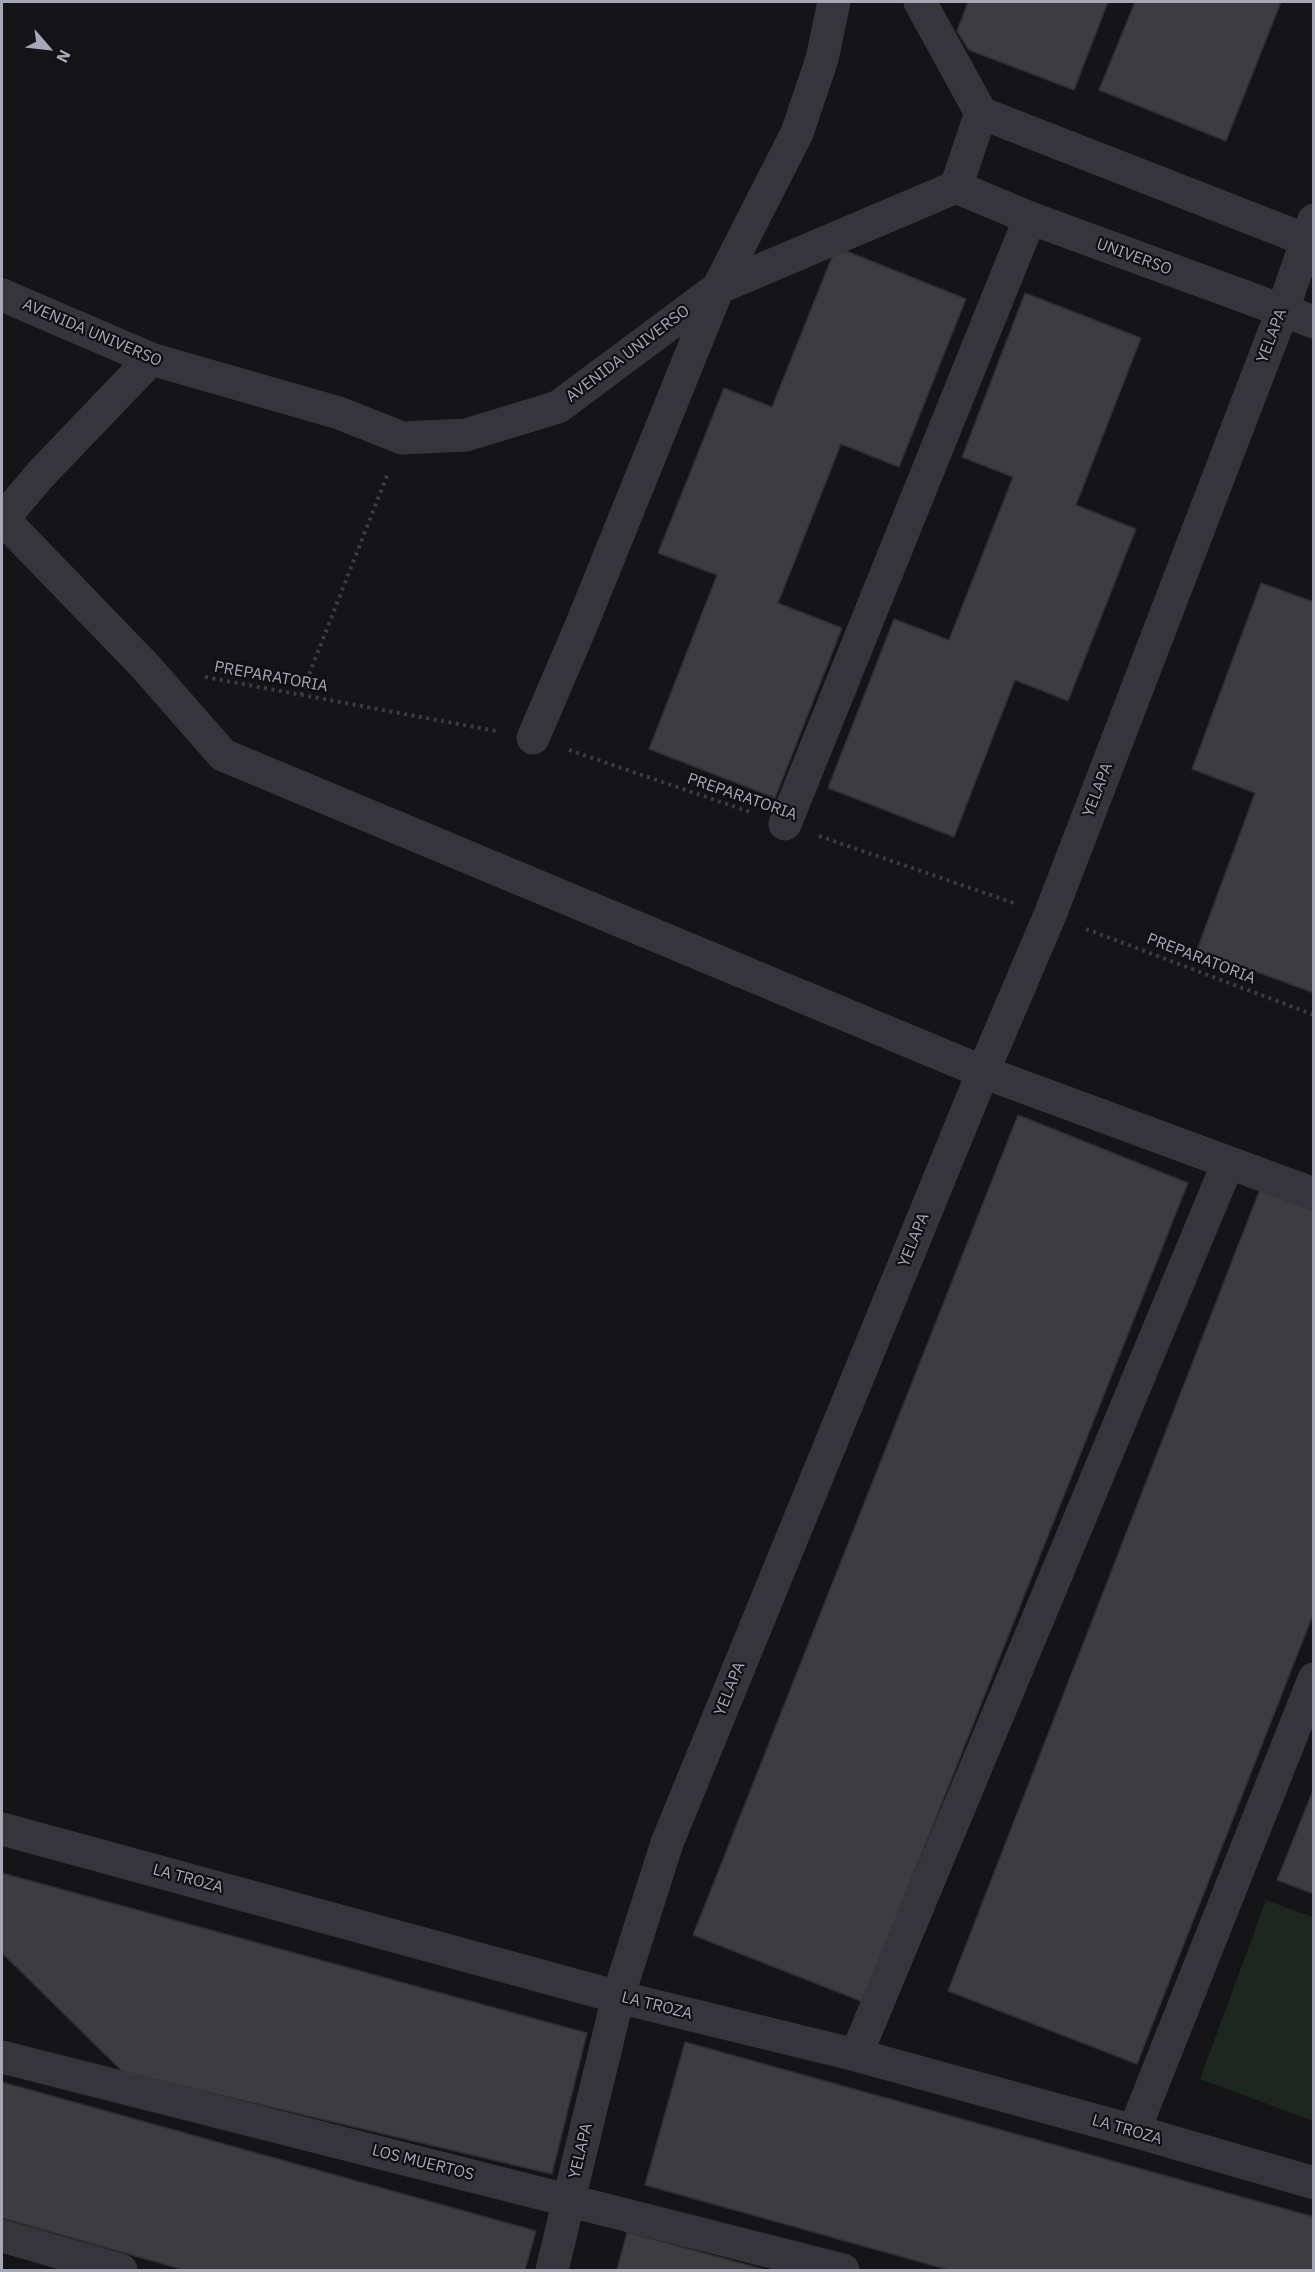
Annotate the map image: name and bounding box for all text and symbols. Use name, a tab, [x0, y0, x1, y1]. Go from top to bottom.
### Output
north arrow	[18, 18, 78, 78]
text: N	[52, 47, 75, 66]
street label: UNIVERSO	[1094, 235, 1174, 279]
street label: AVENIDA UNIVERSO	[19, 295, 165, 371]
street label: AVENIDA UNIVERSO	[563, 301, 693, 407]
street label: YELAPA	[1253, 306, 1291, 366]
street label: PREPARATORIA	[213, 658, 329, 696]
street label: YELAPA	[1079, 760, 1117, 820]
street label: PREPARATORIA	[685, 769, 799, 825]
street label: PREPARATORIA	[1144, 929, 1258, 989]
street label: YELAPA	[894, 1210, 934, 1270]
street label: YELAPA	[710, 1659, 750, 1719]
street label: LA TROZA	[151, 1860, 225, 1898]
street label: LA TROZA	[620, 1988, 694, 2024]
street label: LA TROZA	[1090, 2111, 1164, 2149]
street label: YELAPA	[565, 2121, 597, 2181]
street label: LOS MUERTOS	[370, 2141, 476, 2185]

